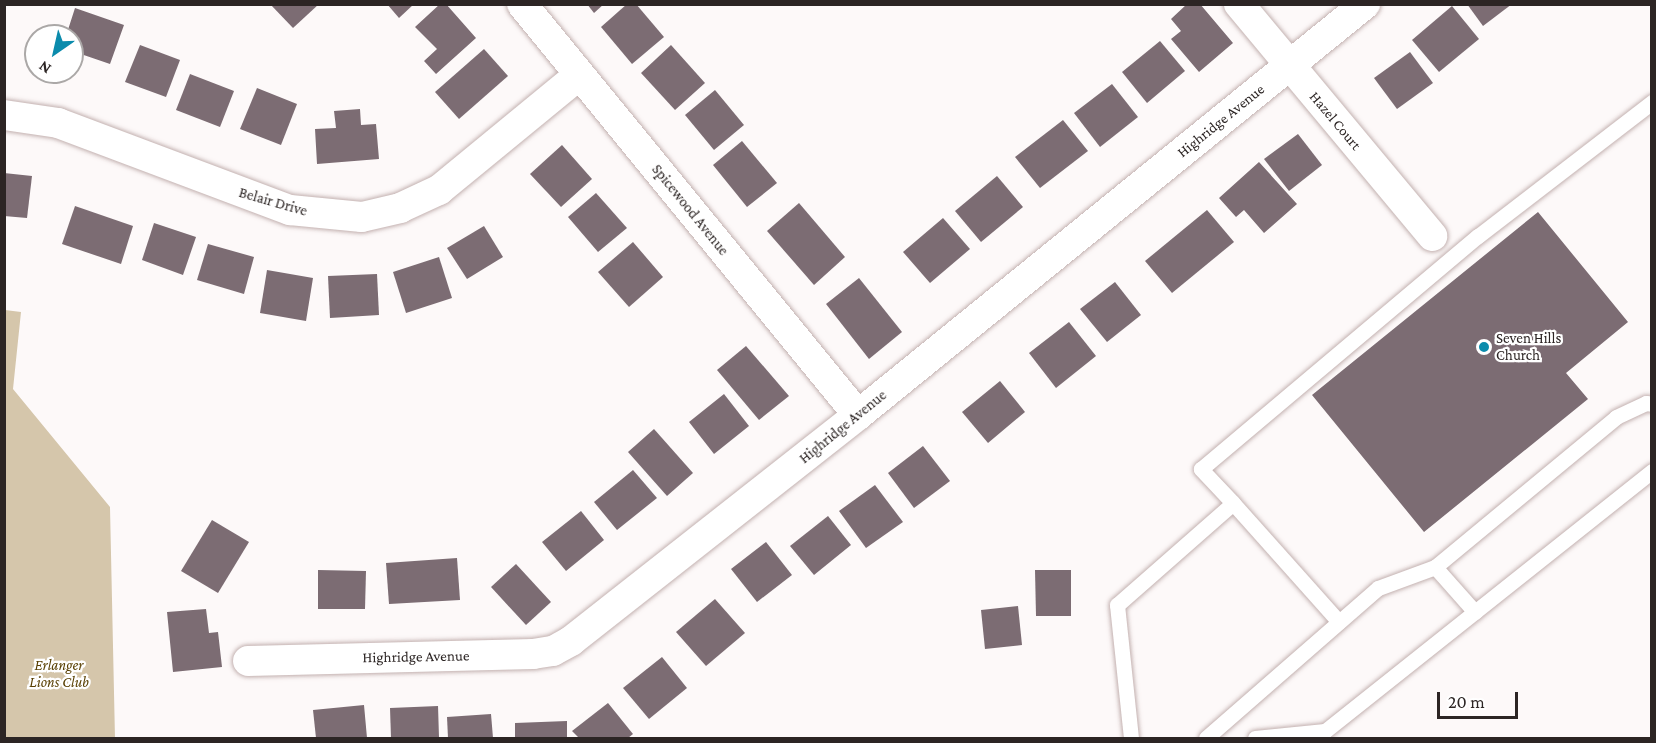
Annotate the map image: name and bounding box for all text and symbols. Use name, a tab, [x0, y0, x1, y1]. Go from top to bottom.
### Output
north arrow	[24, 24, 84, 84]
text: N	[35, 58, 54, 78]
street label: Highridge Avenue	[1174, 80, 1268, 162]
street label: Hazel Court	[1305, 88, 1365, 154]
street label: Spicewood Avenue	[648, 161, 732, 259]
street label: Belair Drive	[237, 184, 309, 220]
place label: Seven Hills Church	[1496, 329, 1561, 364]
marker: Seven Hills Church	[1477, 340, 1491, 354]
street label: Highridge Avenue	[796, 386, 890, 468]
street label: Highridge Avenue	[362, 647, 470, 667]
park label: Erlanger Lions Club	[29, 656, 89, 691]
scale bar	[1440, 680, 1521, 718]
text: 20 m	[1448, 692, 1485, 712]

